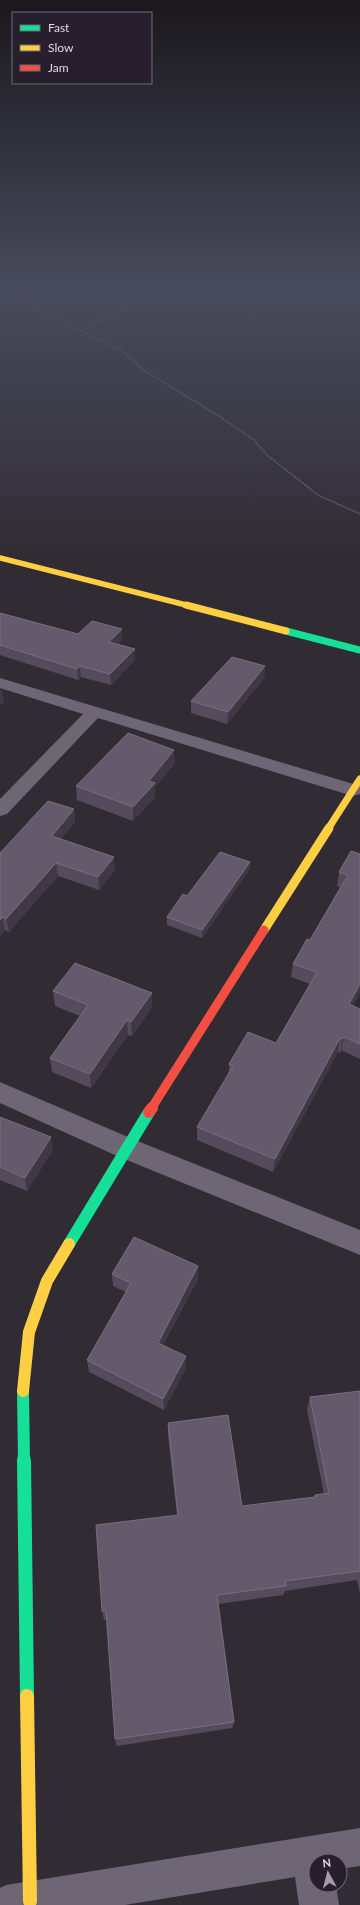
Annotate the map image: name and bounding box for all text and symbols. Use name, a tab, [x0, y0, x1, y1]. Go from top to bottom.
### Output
legend	[12, 12, 152, 84]
text: Fast	[48, 20, 70, 35]
text: Slow	[48, 40, 74, 55]
text: Jam	[48, 60, 69, 75]
north arrow	[308, 1853, 348, 1893]
text: N	[322, 1856, 332, 1870]

